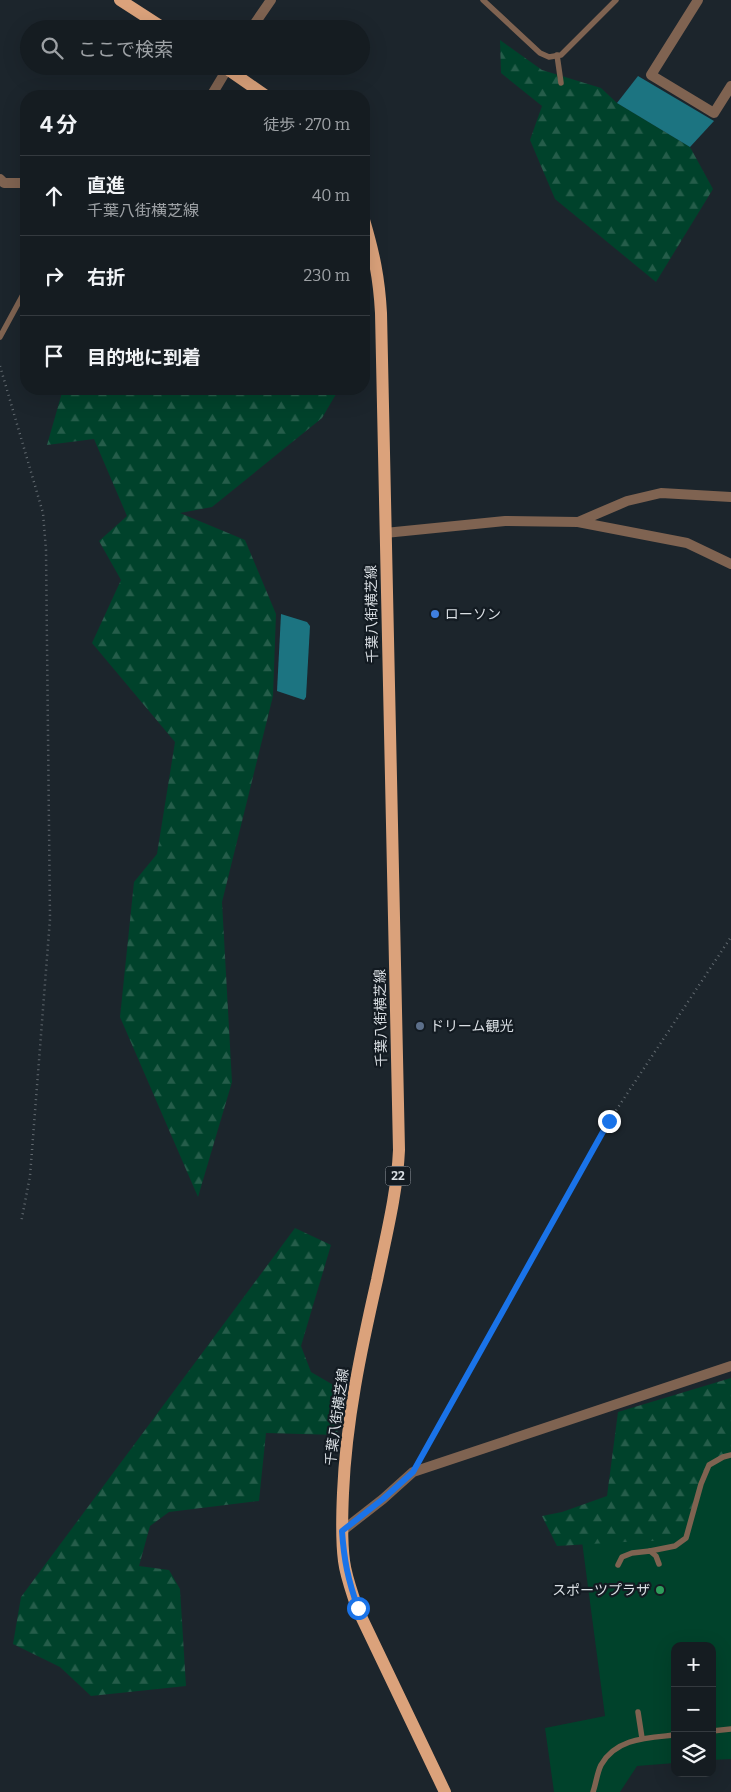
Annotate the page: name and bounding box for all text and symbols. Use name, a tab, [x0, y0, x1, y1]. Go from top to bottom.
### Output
search box	[20, 20, 370, 75]
icon: search	[38, 34, 66, 62]
text: ここで検索	[78, 38, 173, 61]
text: 4 分	[40, 112, 78, 138]
text: 徒歩 · 270 m	[263, 115, 350, 134]
text: 直進	[87, 174, 125, 197]
icon: ahead	[40, 182, 68, 210]
text: 40 m	[312, 186, 350, 205]
text: 千葉八街横芝線	[87, 201, 199, 220]
icon: right	[40, 262, 68, 290]
text: 右折	[87, 266, 125, 289]
text: 230 m	[303, 266, 350, 285]
icon: arrive	[40, 342, 68, 370]
text: 目的地に到着	[87, 346, 201, 369]
street label: 千葉八街横芝線	[363, 565, 381, 663]
place label: ローソン	[445, 606, 501, 623]
marker: ローソン	[429, 608, 441, 620]
street label: 千葉八街横芝線	[372, 969, 390, 1067]
place label: ドリーム観光	[430, 1018, 514, 1035]
marker: ドリーム観光	[414, 1020, 426, 1032]
route end	[598, 1110, 621, 1133]
road number: 22	[386, 1166, 410, 1186]
street label: 千葉八街横芝線	[322, 1367, 352, 1467]
place label: スポーツプラザ	[552, 1582, 650, 1599]
marker: スポーツプラザ	[654, 1584, 666, 1596]
route start	[347, 1597, 370, 1620]
map controls	[671, 1642, 716, 1777]
button: +	[671, 1642, 716, 1687]
button: −	[671, 1687, 716, 1732]
button: layers	[671, 1732, 716, 1777]

